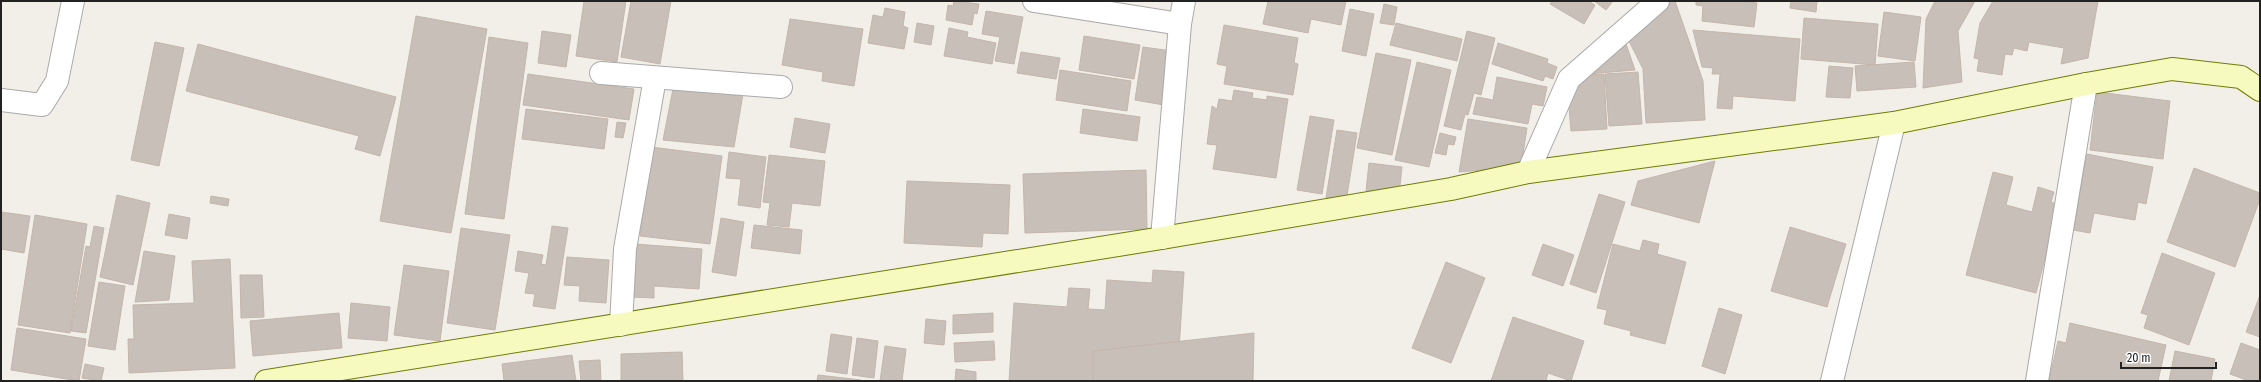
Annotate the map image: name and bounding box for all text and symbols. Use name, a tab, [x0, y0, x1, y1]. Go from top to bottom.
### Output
scale bar	[2121, 344, 2216, 370]
text: 20 m	[2127, 351, 2151, 365]

